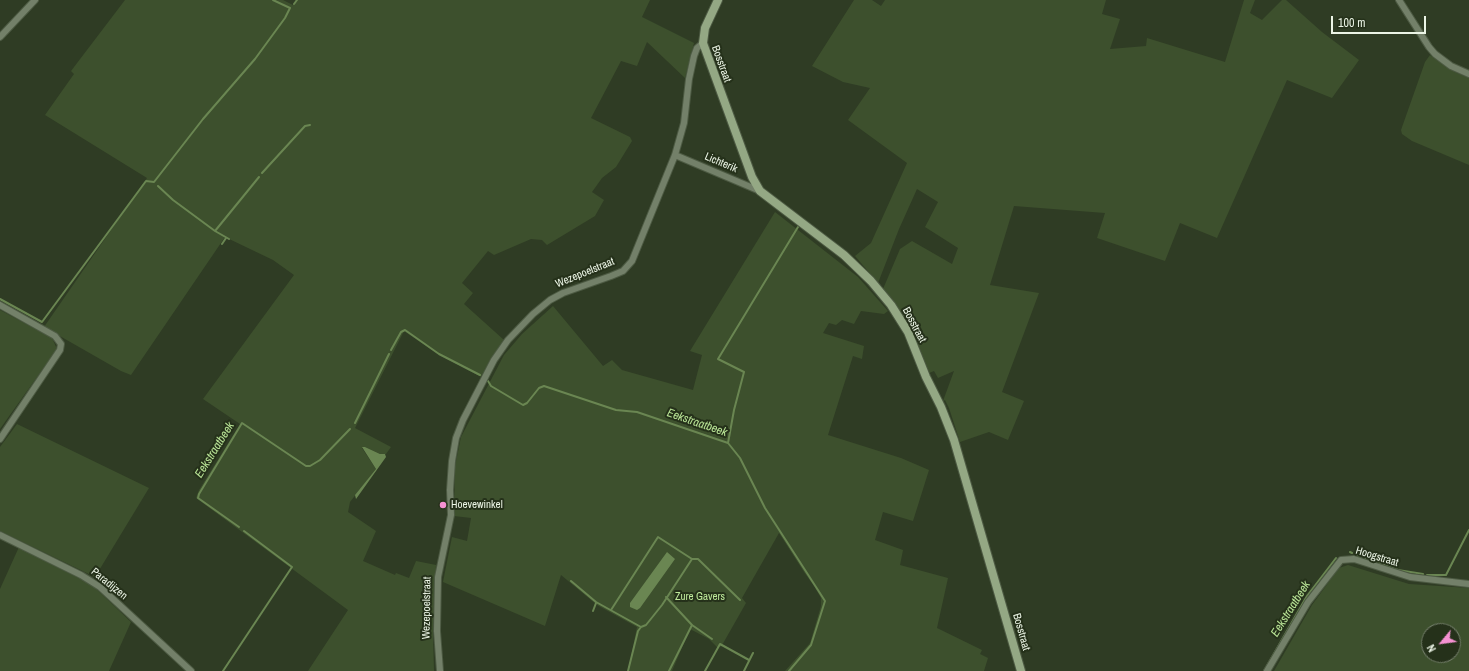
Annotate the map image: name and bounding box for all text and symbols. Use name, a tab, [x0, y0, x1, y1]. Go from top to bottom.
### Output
scale bar	[1333, 8, 1428, 34]
text: 100 m	[1338, 15, 1365, 31]
street label: Bosstraat	[708, 44, 734, 84]
street label: Lichterik	[702, 150, 740, 176]
street label: Wezepoelstraat	[554, 255, 616, 291]
street label: Bosstraat	[899, 305, 929, 345]
water label: Eekstraatbeek	[665, 406, 729, 440]
water label: Eekstraatbeek	[192, 420, 238, 480]
place label: Hoevewinkel	[451, 498, 503, 512]
marker: Hoevewinkel	[438, 500, 448, 510]
street label: Hoogstraat	[1354, 544, 1400, 570]
street label: Paradijzen	[88, 565, 130, 603]
street label: Wezepoelstraat	[420, 577, 434, 639]
water label: Eekstraatbeek	[1268, 579, 1314, 639]
park label: Zure Gavers	[675, 590, 725, 604]
street label: Bosstraat	[1009, 612, 1033, 652]
north arrow	[1421, 623, 1461, 663]
text: N	[1424, 642, 1439, 655]

